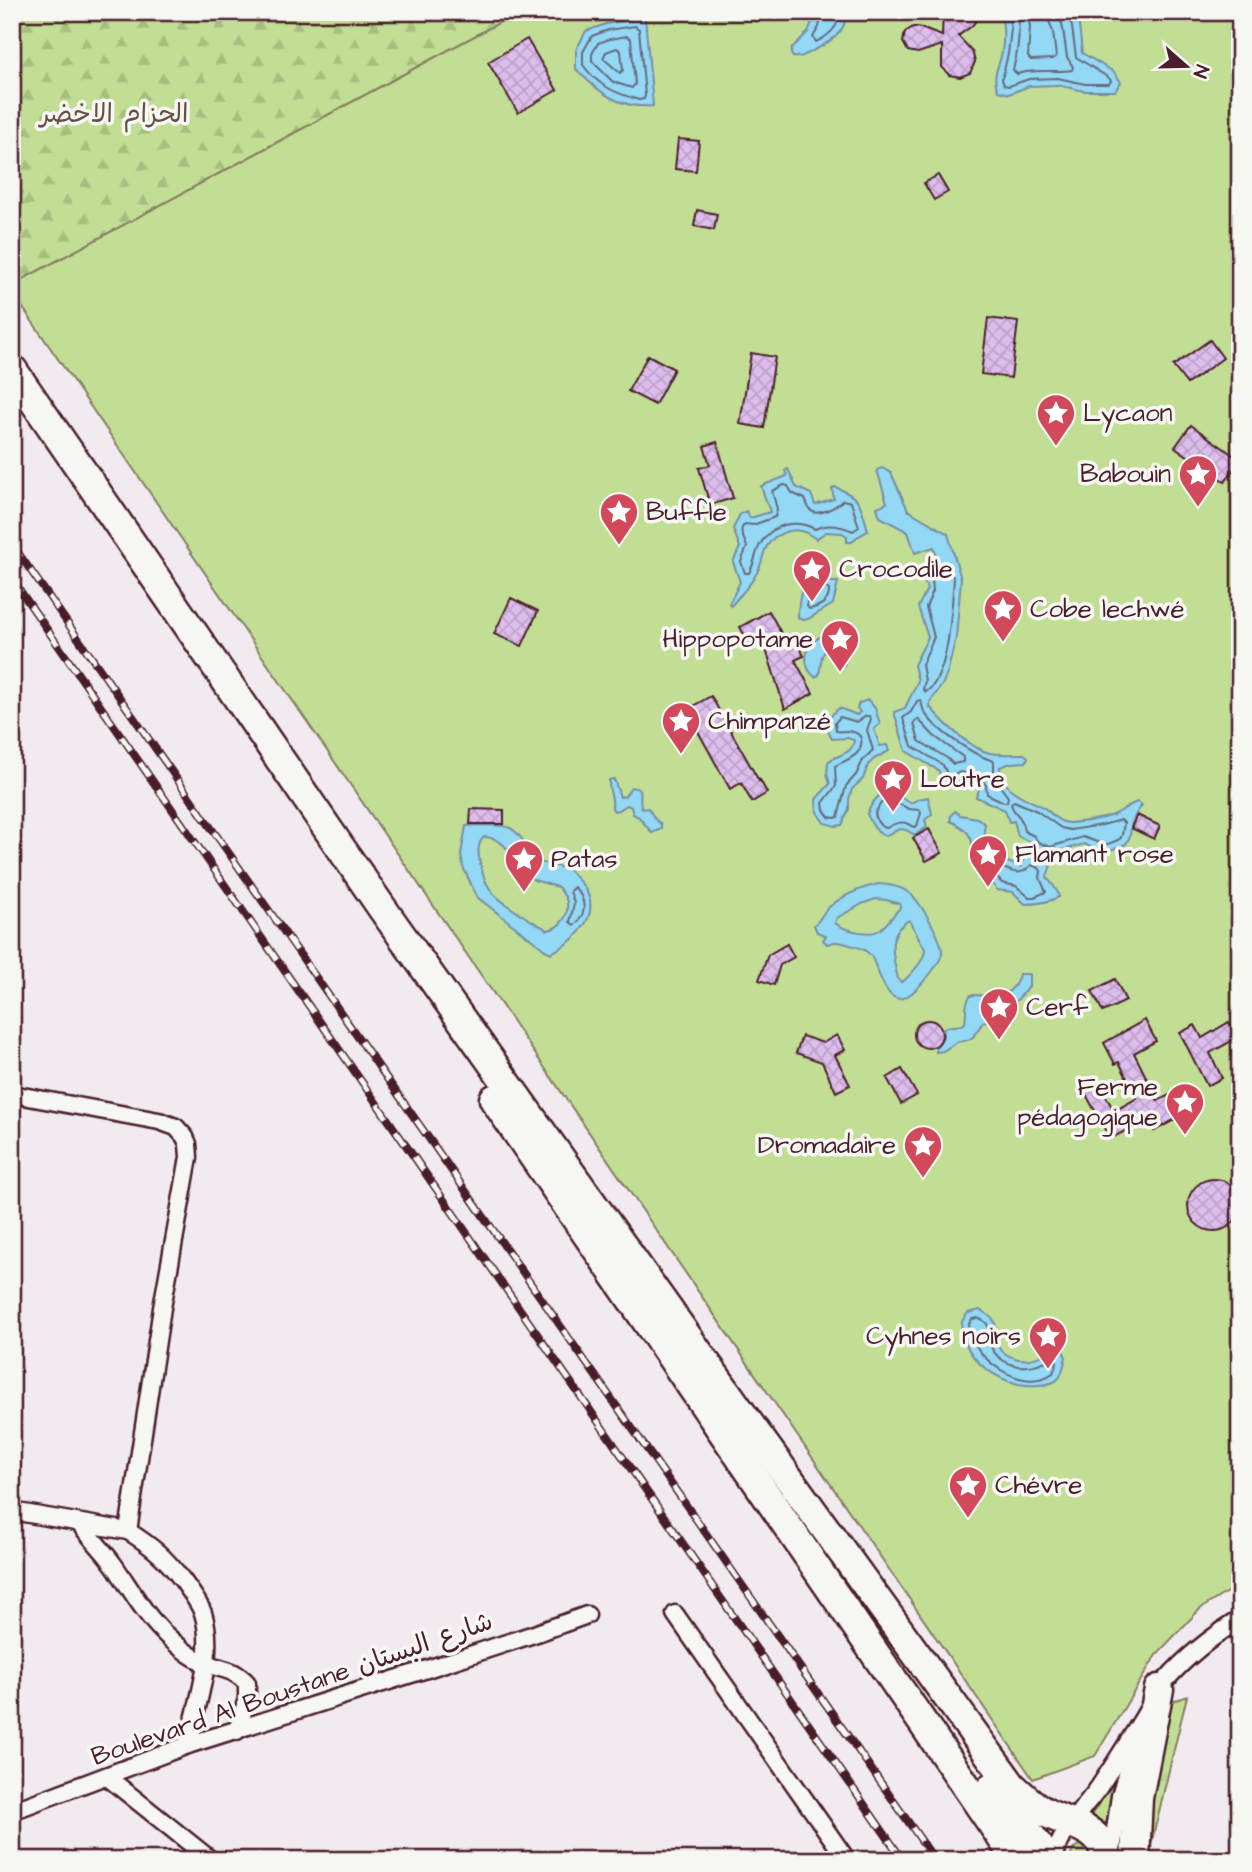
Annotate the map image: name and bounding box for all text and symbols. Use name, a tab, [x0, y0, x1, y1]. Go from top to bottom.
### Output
north arrow	[1150, 32, 1220, 102]
text: N	[1186, 61, 1215, 82]
park label: الحزام الاخضر	[38, 96, 188, 133]
place icon: Lycaon	[1035, 392, 1077, 447]
place label: Lycaon	[1083, 395, 1173, 433]
place icon: Babouin	[1177, 453, 1219, 508]
place label: Babouin	[1080, 456, 1171, 492]
place icon: Buffle	[598, 491, 640, 546]
place label: Buffle	[646, 494, 727, 530]
place icon: Crocodile	[791, 548, 833, 603]
place label: Crocodile	[839, 551, 953, 587]
place icon: Cobe lechwé	[982, 588, 1024, 643]
place label: Cobe lechwé	[1030, 591, 1185, 627]
place icon: Hippopotame	[819, 618, 861, 673]
place label: Hippopotame	[663, 621, 813, 657]
place icon: Chimpanzé	[660, 700, 702, 755]
place label: Chimpanzé	[708, 703, 831, 739]
place icon: Loutre	[872, 758, 914, 813]
place label: Loutre	[920, 761, 1005, 797]
place icon: Flamant rose	[967, 833, 1009, 888]
place label: Flamant rose	[1015, 836, 1174, 872]
place icon: Patas	[503, 838, 545, 893]
place label: Patas	[551, 841, 618, 877]
place icon: Cerf	[978, 986, 1020, 1041]
place label: Cerf	[1026, 989, 1089, 1025]
place label: Ferme pédagogique	[1017, 1069, 1158, 1137]
place icon: Ferme pédagogique	[1164, 1081, 1206, 1136]
place icon: Dromadaire	[902, 1124, 944, 1179]
place label: Dromadaire	[758, 1127, 896, 1163]
place icon: Cyhnes noirs	[1027, 1315, 1069, 1370]
place label: Cyhnes noirs	[866, 1318, 1021, 1356]
place icon: Chévre	[947, 1464, 989, 1519]
place label: Chévre	[995, 1467, 1082, 1503]
street label: Boulevard Al Boustane شارع البستان	[86, 1603, 498, 1775]

